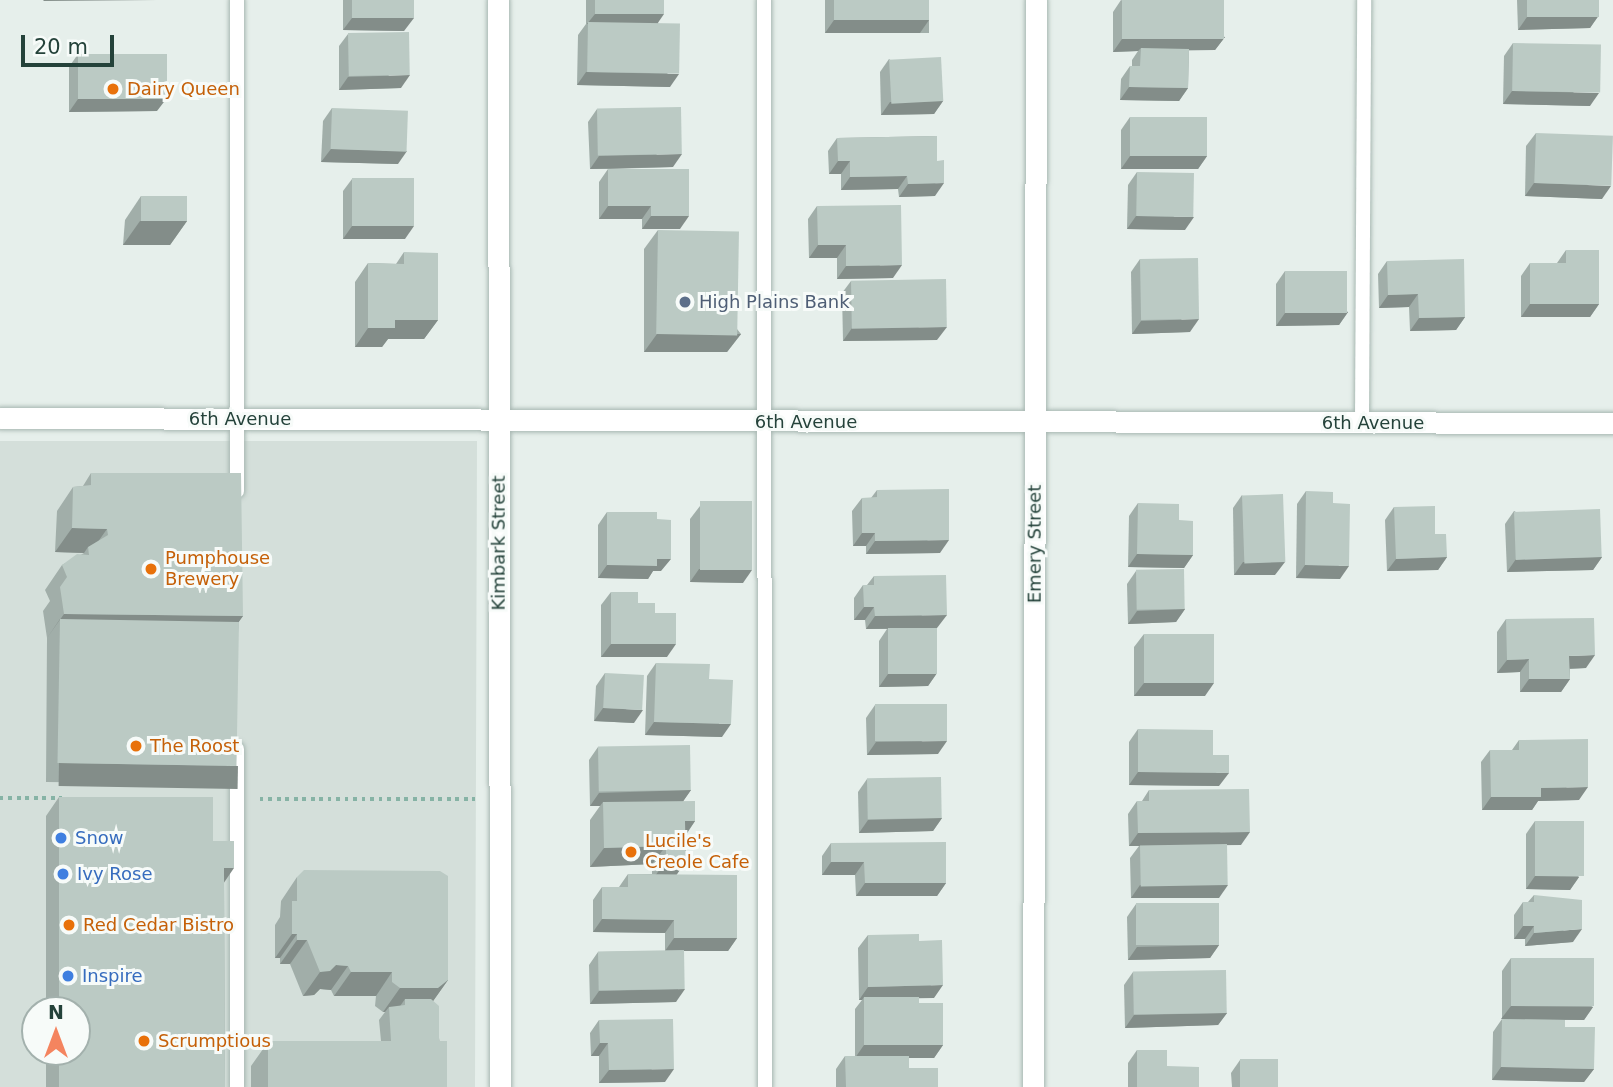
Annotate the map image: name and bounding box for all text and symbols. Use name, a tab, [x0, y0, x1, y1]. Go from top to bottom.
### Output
scale bar	[24, 21, 117, 65]
text: 20 m	[34, 35, 88, 59]
place label: Dairy Queen	[127, 78, 240, 100]
marker: Dairy Queen	[105, 81, 121, 97]
place label: High Plains Bank	[699, 291, 850, 313]
marker: High Plains Bank	[677, 294, 693, 310]
street label: 6th Avenue	[189, 408, 291, 430]
street label: 6th Avenue	[755, 411, 857, 433]
street label: 6th Avenue	[1322, 412, 1424, 434]
street label: Kimbark Street	[488, 475, 510, 611]
street label: Emery Street	[1024, 485, 1046, 603]
place label: Pumphouse Brewery	[165, 548, 270, 590]
marker: Pumphouse Brewery	[143, 561, 159, 577]
place label: The Roost	[150, 735, 239, 757]
marker: The Roost	[128, 738, 144, 754]
place label: Snow	[75, 827, 124, 849]
marker: Snow	[53, 830, 69, 846]
place label: Lucile's Creole Cafe	[645, 831, 749, 874]
marker: Lucile's Creole Cafe	[623, 844, 639, 860]
place label: Ivy Rose	[77, 863, 152, 885]
marker: Ivy Rose	[55, 866, 71, 882]
place label: Red Cedar Bistro	[83, 914, 234, 936]
marker: Red Cedar Bistro	[61, 917, 77, 933]
place label: Inspire	[82, 965, 143, 987]
marker: Inspire	[60, 968, 76, 984]
north arrow	[21, 996, 91, 1066]
text: N	[48, 1001, 64, 1023]
place label: Scrumptious	[158, 1030, 271, 1052]
marker: Scrumptious	[136, 1033, 152, 1049]

